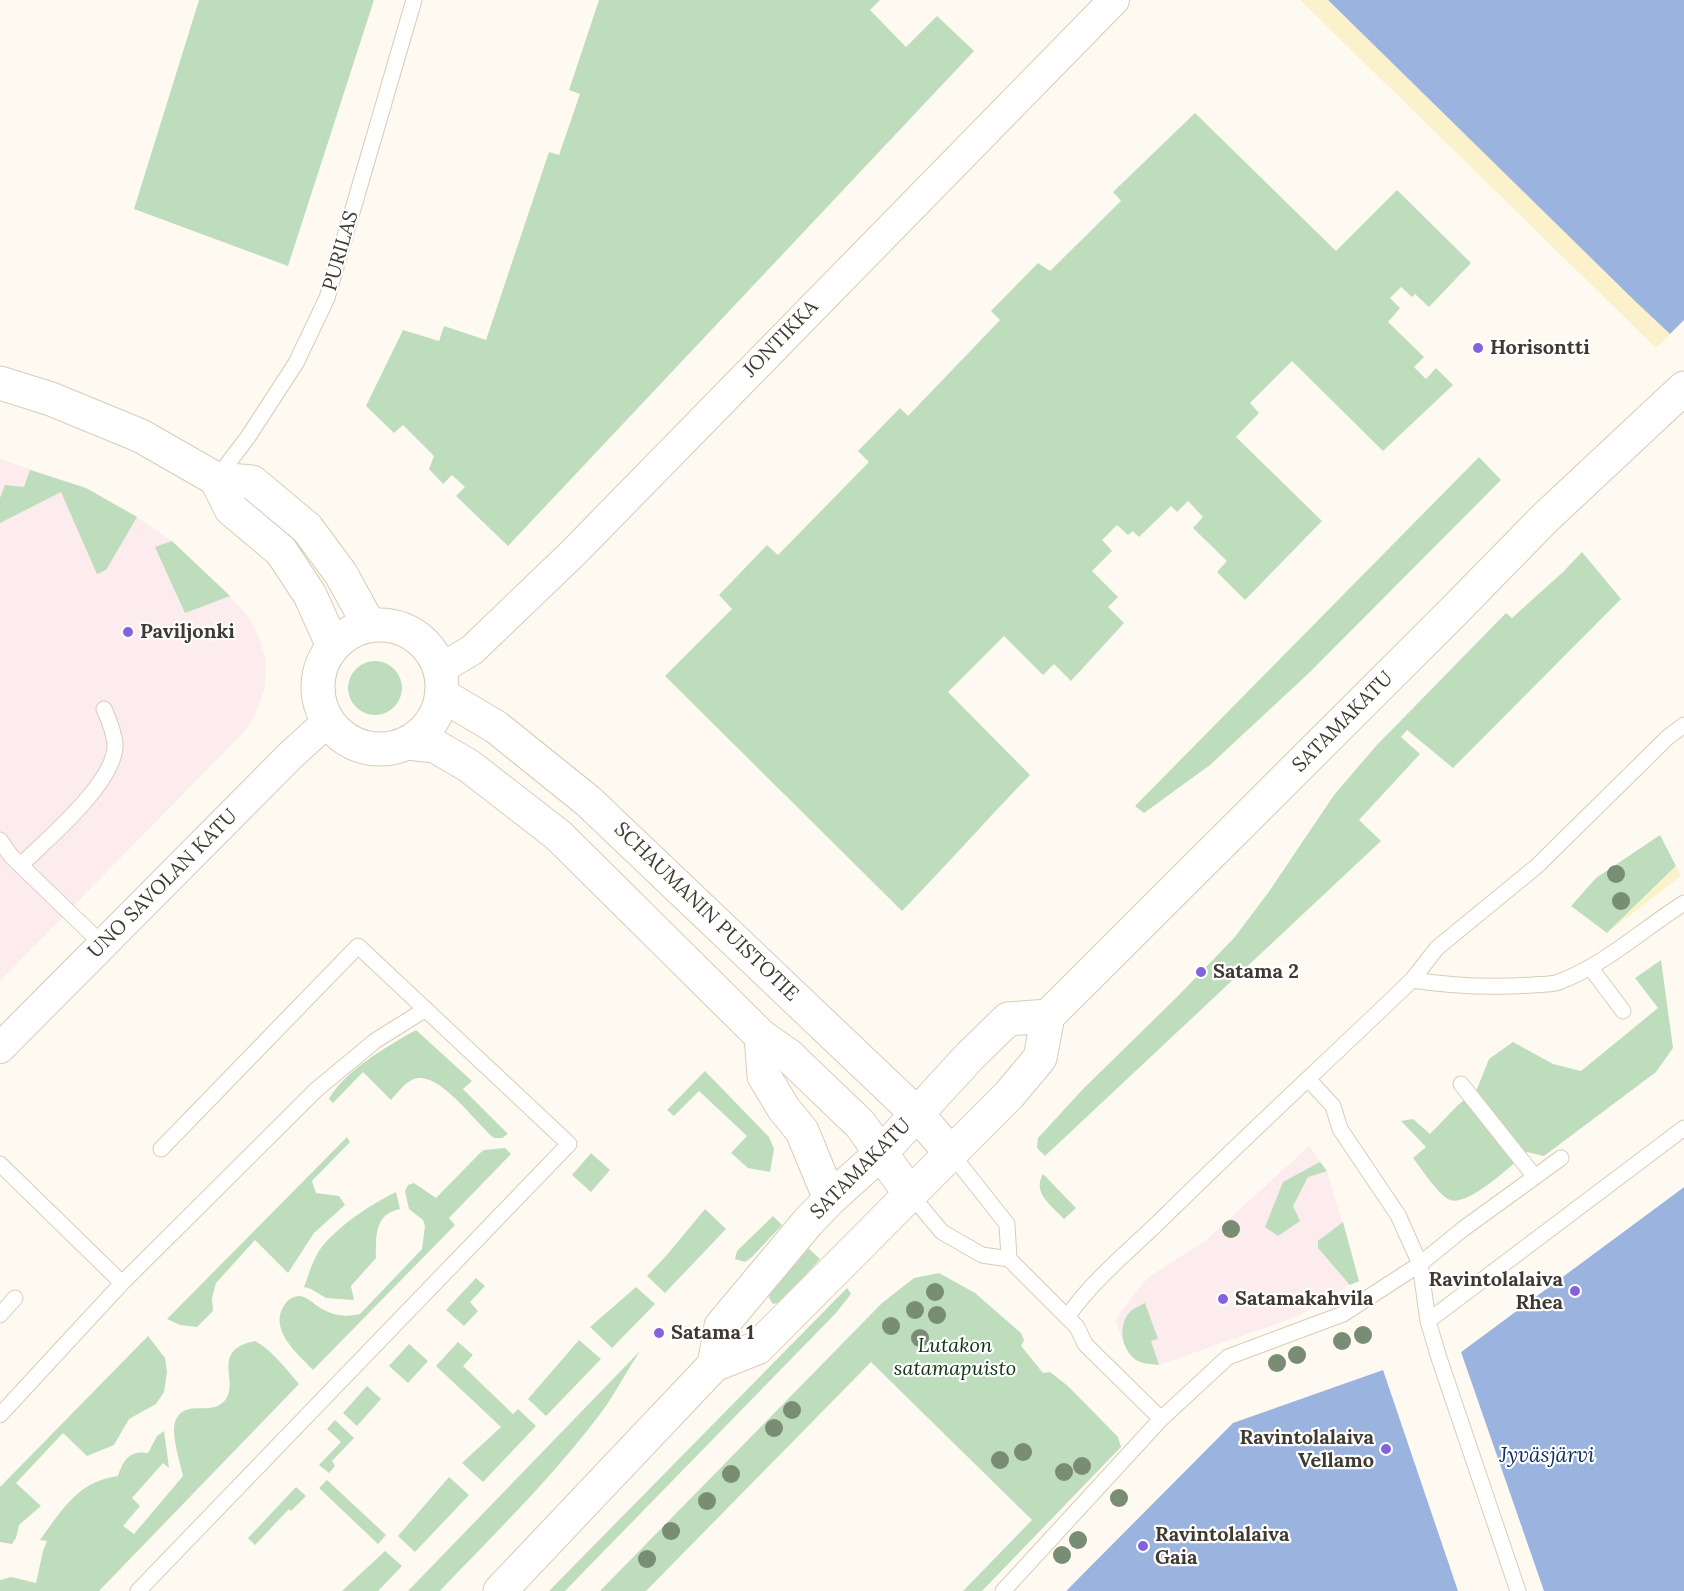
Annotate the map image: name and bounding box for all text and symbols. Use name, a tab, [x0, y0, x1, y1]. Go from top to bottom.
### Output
street label: PURILAS	[318, 208, 364, 294]
street label: JONTIKKA	[738, 296, 824, 382]
place label: Horisontti	[1490, 336, 1590, 360]
marker: Horisontti	[1471, 341, 1485, 355]
place label: Paviljonki	[140, 620, 235, 644]
marker: Paviljonki	[121, 625, 135, 639]
street label: SATAMAKATU	[1288, 667, 1398, 777]
street label: UNO SAVOLAN KATU	[83, 804, 243, 964]
street label: SCHAUMANIN PUISTOTIE	[609, 818, 803, 1006]
place label: Satama 2	[1213, 960, 1299, 984]
marker: Satama 2	[1194, 965, 1208, 979]
street label: SATAMAKATU	[806, 1114, 916, 1224]
place label: Ravintolalaiva Rhea	[1429, 1268, 1563, 1315]
marker: Ravintolalaiva Rhea	[1568, 1284, 1582, 1298]
place label: Satamakahvila	[1235, 1287, 1373, 1311]
marker: Satamakahvila	[1216, 1292, 1230, 1306]
place label: Satama 1	[671, 1321, 754, 1345]
marker: Satama 1	[652, 1326, 666, 1340]
park label: Lutakon satamapuisto	[894, 1334, 1016, 1381]
place label: Ravintolalaiva Vellamo	[1240, 1426, 1374, 1473]
marker: Ravintolalaiva Vellamo	[1379, 1442, 1393, 1456]
water label: Jyväsjärvi	[1500, 1443, 1594, 1469]
place label: Ravintolalaiva Gaia	[1155, 1523, 1289, 1570]
marker: Ravintolalaiva Gaia	[1136, 1539, 1150, 1553]

